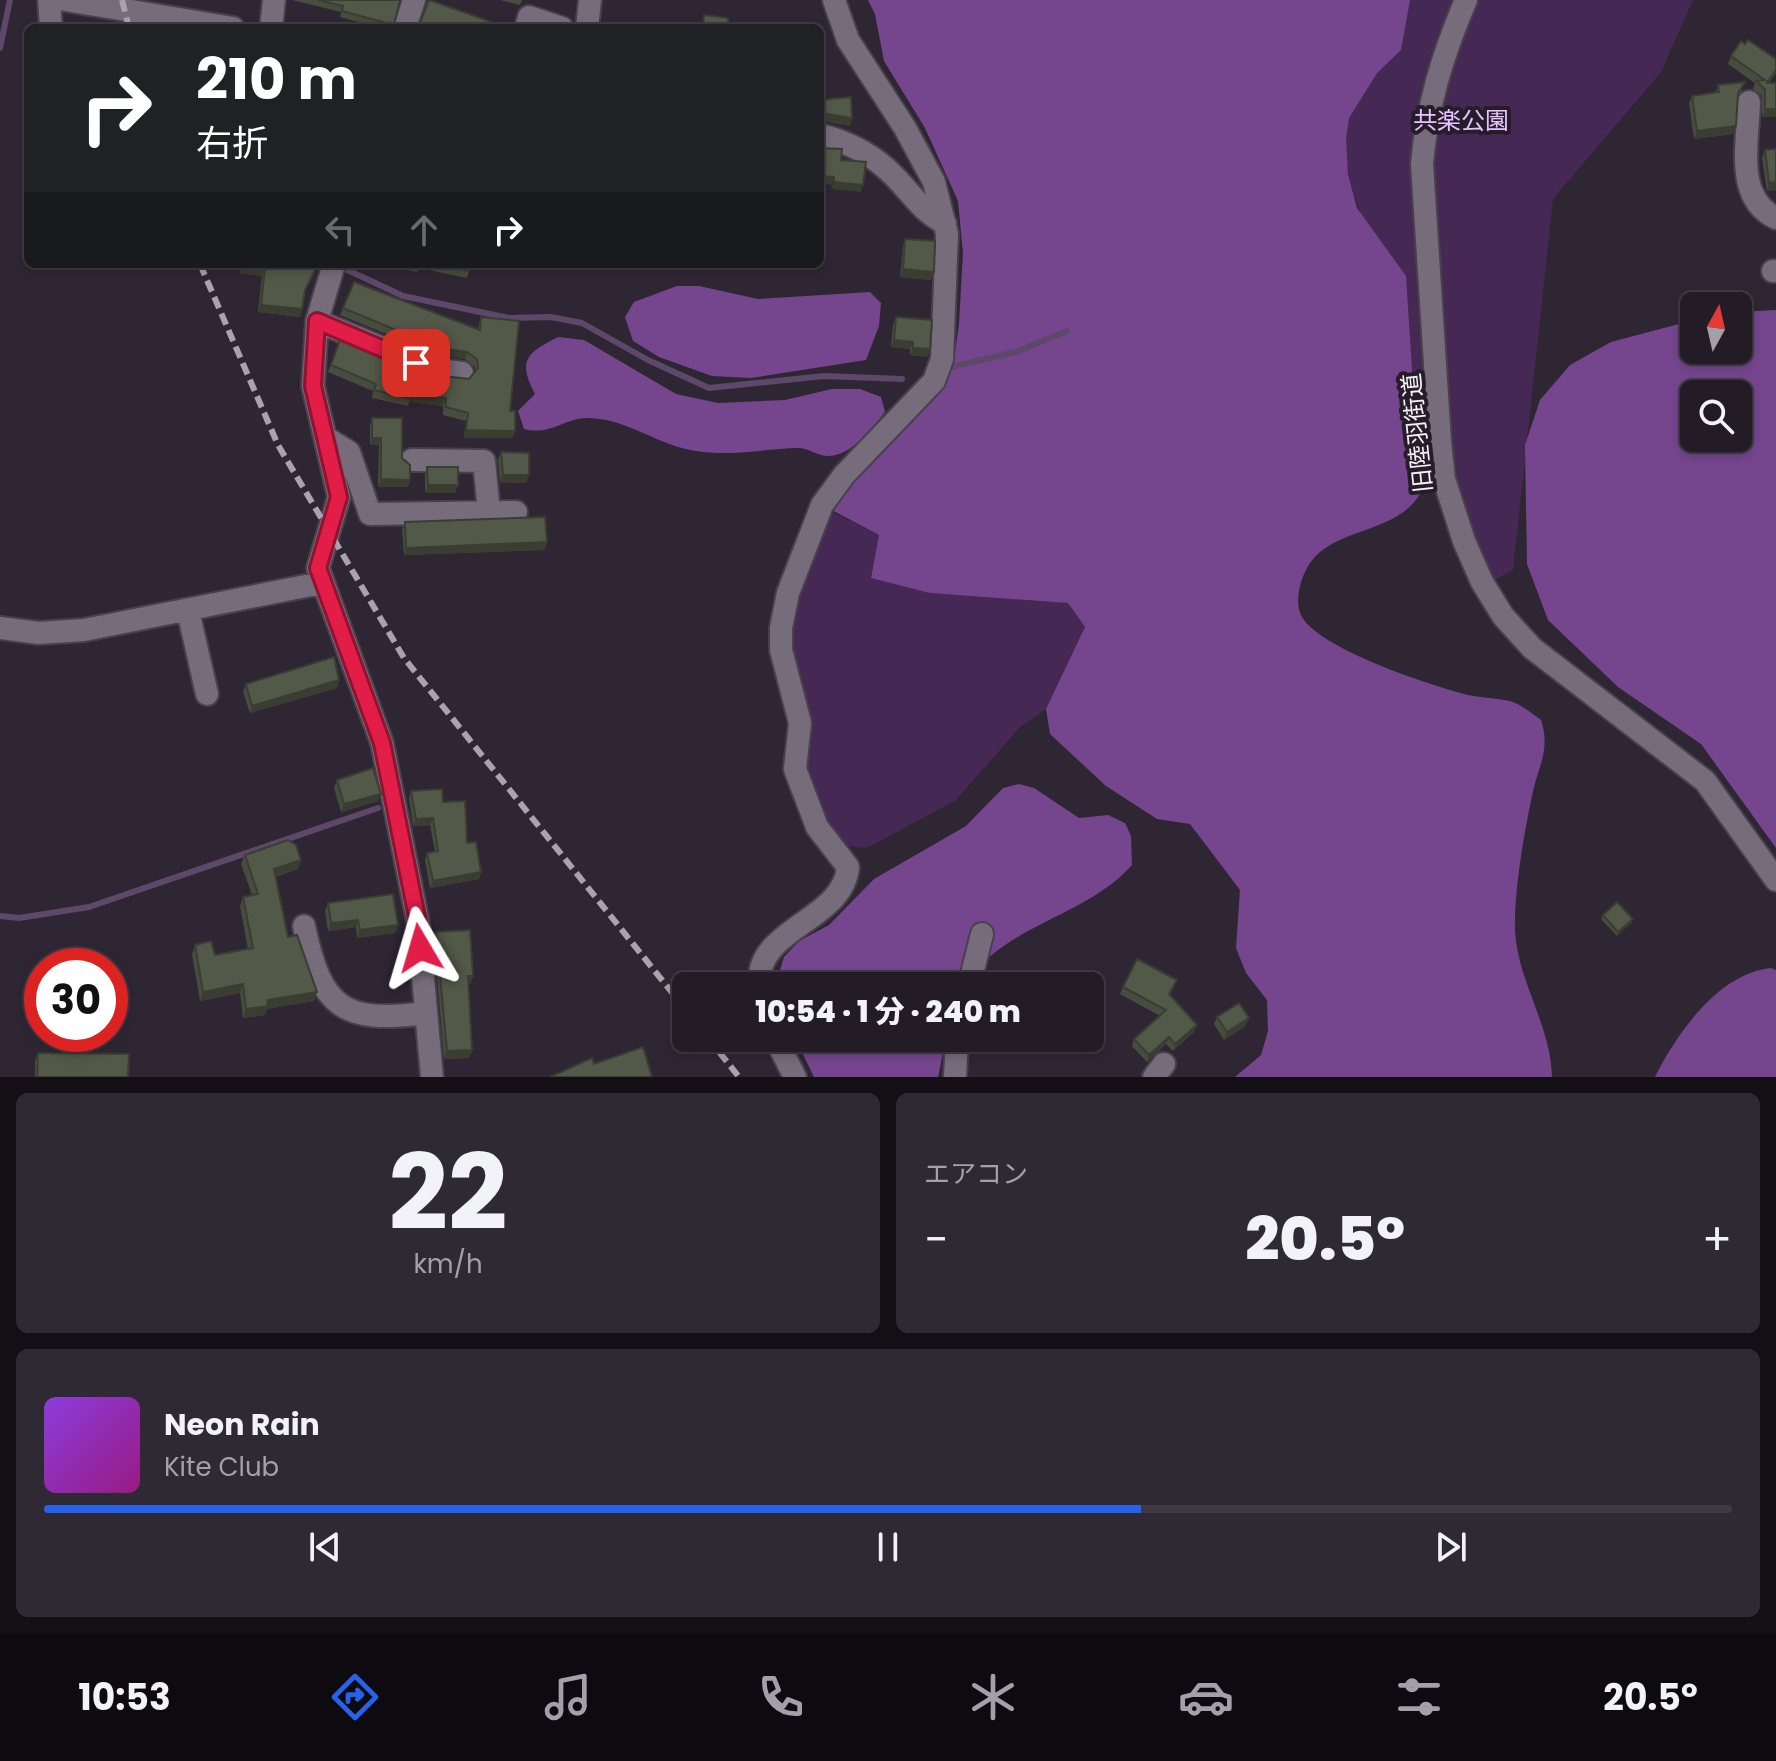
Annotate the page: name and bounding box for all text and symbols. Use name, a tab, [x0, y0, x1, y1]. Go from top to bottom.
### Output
text: 210 m	[196, 40, 357, 119]
icon: right	[64, 56, 168, 160]
park label: 共楽公園	[1413, 104, 1509, 137]
text: 右折	[196, 118, 268, 169]
icon: left	[318, 208, 362, 252]
icon: ahead	[402, 208, 446, 252]
icon: right	[486, 208, 530, 252]
north arrow	[1680, 292, 1752, 364]
map controls	[1680, 292, 1752, 452]
pin	[382, 329, 450, 397]
icon: arrive	[394, 341, 438, 385]
street label: 旧陸羽街道	[1394, 372, 1440, 494]
button: search	[1680, 380, 1752, 452]
position arrow	[378, 906, 462, 990]
speed limit sign: 30	[24, 948, 128, 1052]
text: 10:54 · 1 分 · 240 m	[755, 990, 1021, 1033]
text: 22	[389, 1120, 507, 1265]
text: エアコン	[924, 1156, 1028, 1192]
text: 20.5°	[1245, 1197, 1405, 1281]
text: −	[924, 1209, 948, 1270]
text: +	[1702, 1209, 1732, 1270]
text: km/h	[413, 1246, 483, 1282]
text: Neon Rain	[164, 1403, 320, 1446]
text: Kite Club	[164, 1449, 279, 1485]
icon: previous	[303, 1525, 347, 1569]
icon: pause	[866, 1525, 910, 1569]
icon: next	[1429, 1525, 1473, 1569]
icon: directions	[327, 1669, 383, 1725]
icon: music	[540, 1669, 596, 1725]
icon: phone	[753, 1669, 809, 1725]
icon: climate	[965, 1669, 1021, 1725]
icon: car	[1178, 1669, 1234, 1725]
icon: filters	[1391, 1669, 1447, 1725]
text: 10:53	[78, 1672, 171, 1723]
text: 20.5°	[1603, 1672, 1698, 1723]

